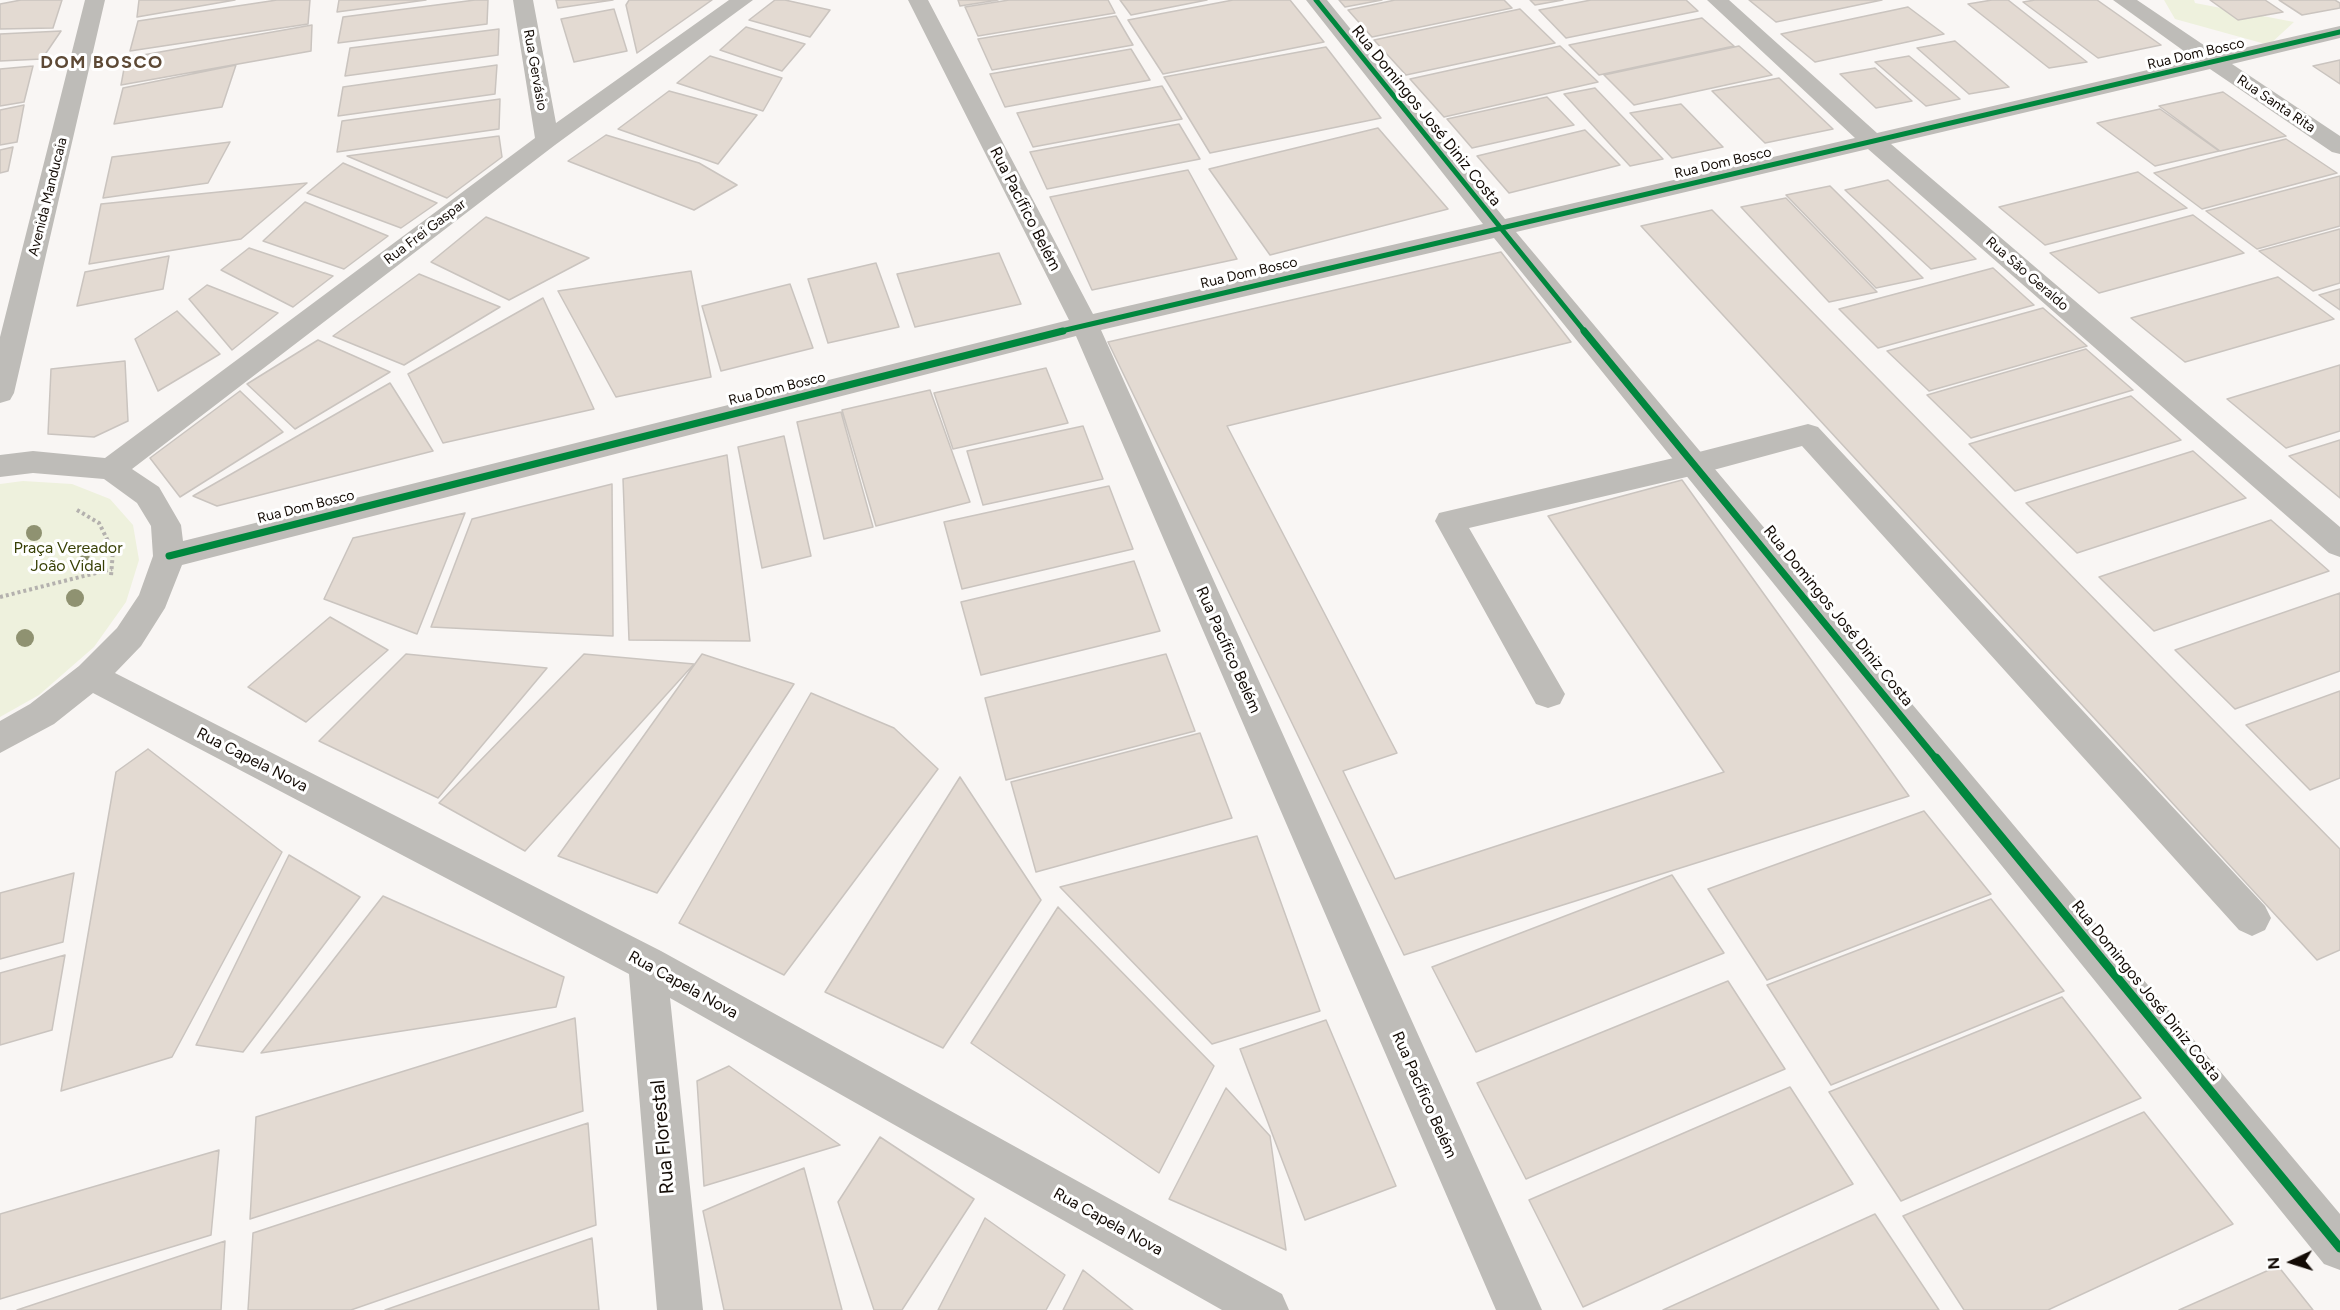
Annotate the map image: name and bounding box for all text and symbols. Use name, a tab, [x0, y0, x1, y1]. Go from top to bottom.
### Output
street label: Rua Domingos José Diniz Costa	[1347, 22, 1505, 210]
street label: Rua Gervásio	[520, 28, 550, 112]
street label: Rua Dom Bosco	[2146, 35, 2246, 73]
district label: DOM BOSCO	[40, 52, 164, 74]
street label: Rua Santa Rita	[2234, 72, 2318, 136]
street label: Avenida Manducaia	[25, 136, 71, 258]
street label: Rua Pacífico Belém	[985, 144, 1065, 274]
street label: Rua Dom Bosco	[1673, 144, 1773, 182]
street label: Rua Frei Gaspar	[381, 196, 469, 268]
street label: Rua São Geraldo	[1982, 234, 2072, 314]
street label: Rua Dom Bosco	[1199, 254, 1299, 292]
street label: Rua Dom Bosco	[727, 369, 827, 409]
street label: Rua Dom Bosco	[256, 487, 356, 527]
street label: Rua Domingos José Diniz Costa	[1759, 522, 1917, 710]
park label: Praça Vereador João Vidal	[13, 538, 123, 576]
street label: Rua Pacífico Belém	[1191, 584, 1265, 716]
street label: Rua Capela Nova	[193, 724, 311, 796]
street label: Rua Domingos José Diniz Costa	[2067, 897, 2225, 1085]
street label: Rua Capela Nova	[625, 947, 741, 1023]
street label: Rua Pacífico Belém	[1387, 1029, 1461, 1161]
street label: Rua Florestal	[646, 1079, 680, 1195]
street label: Rua Capela Nova	[1050, 1184, 1166, 1260]
north arrow	[2262, 1232, 2322, 1292]
text: N	[2264, 1256, 2283, 1270]

